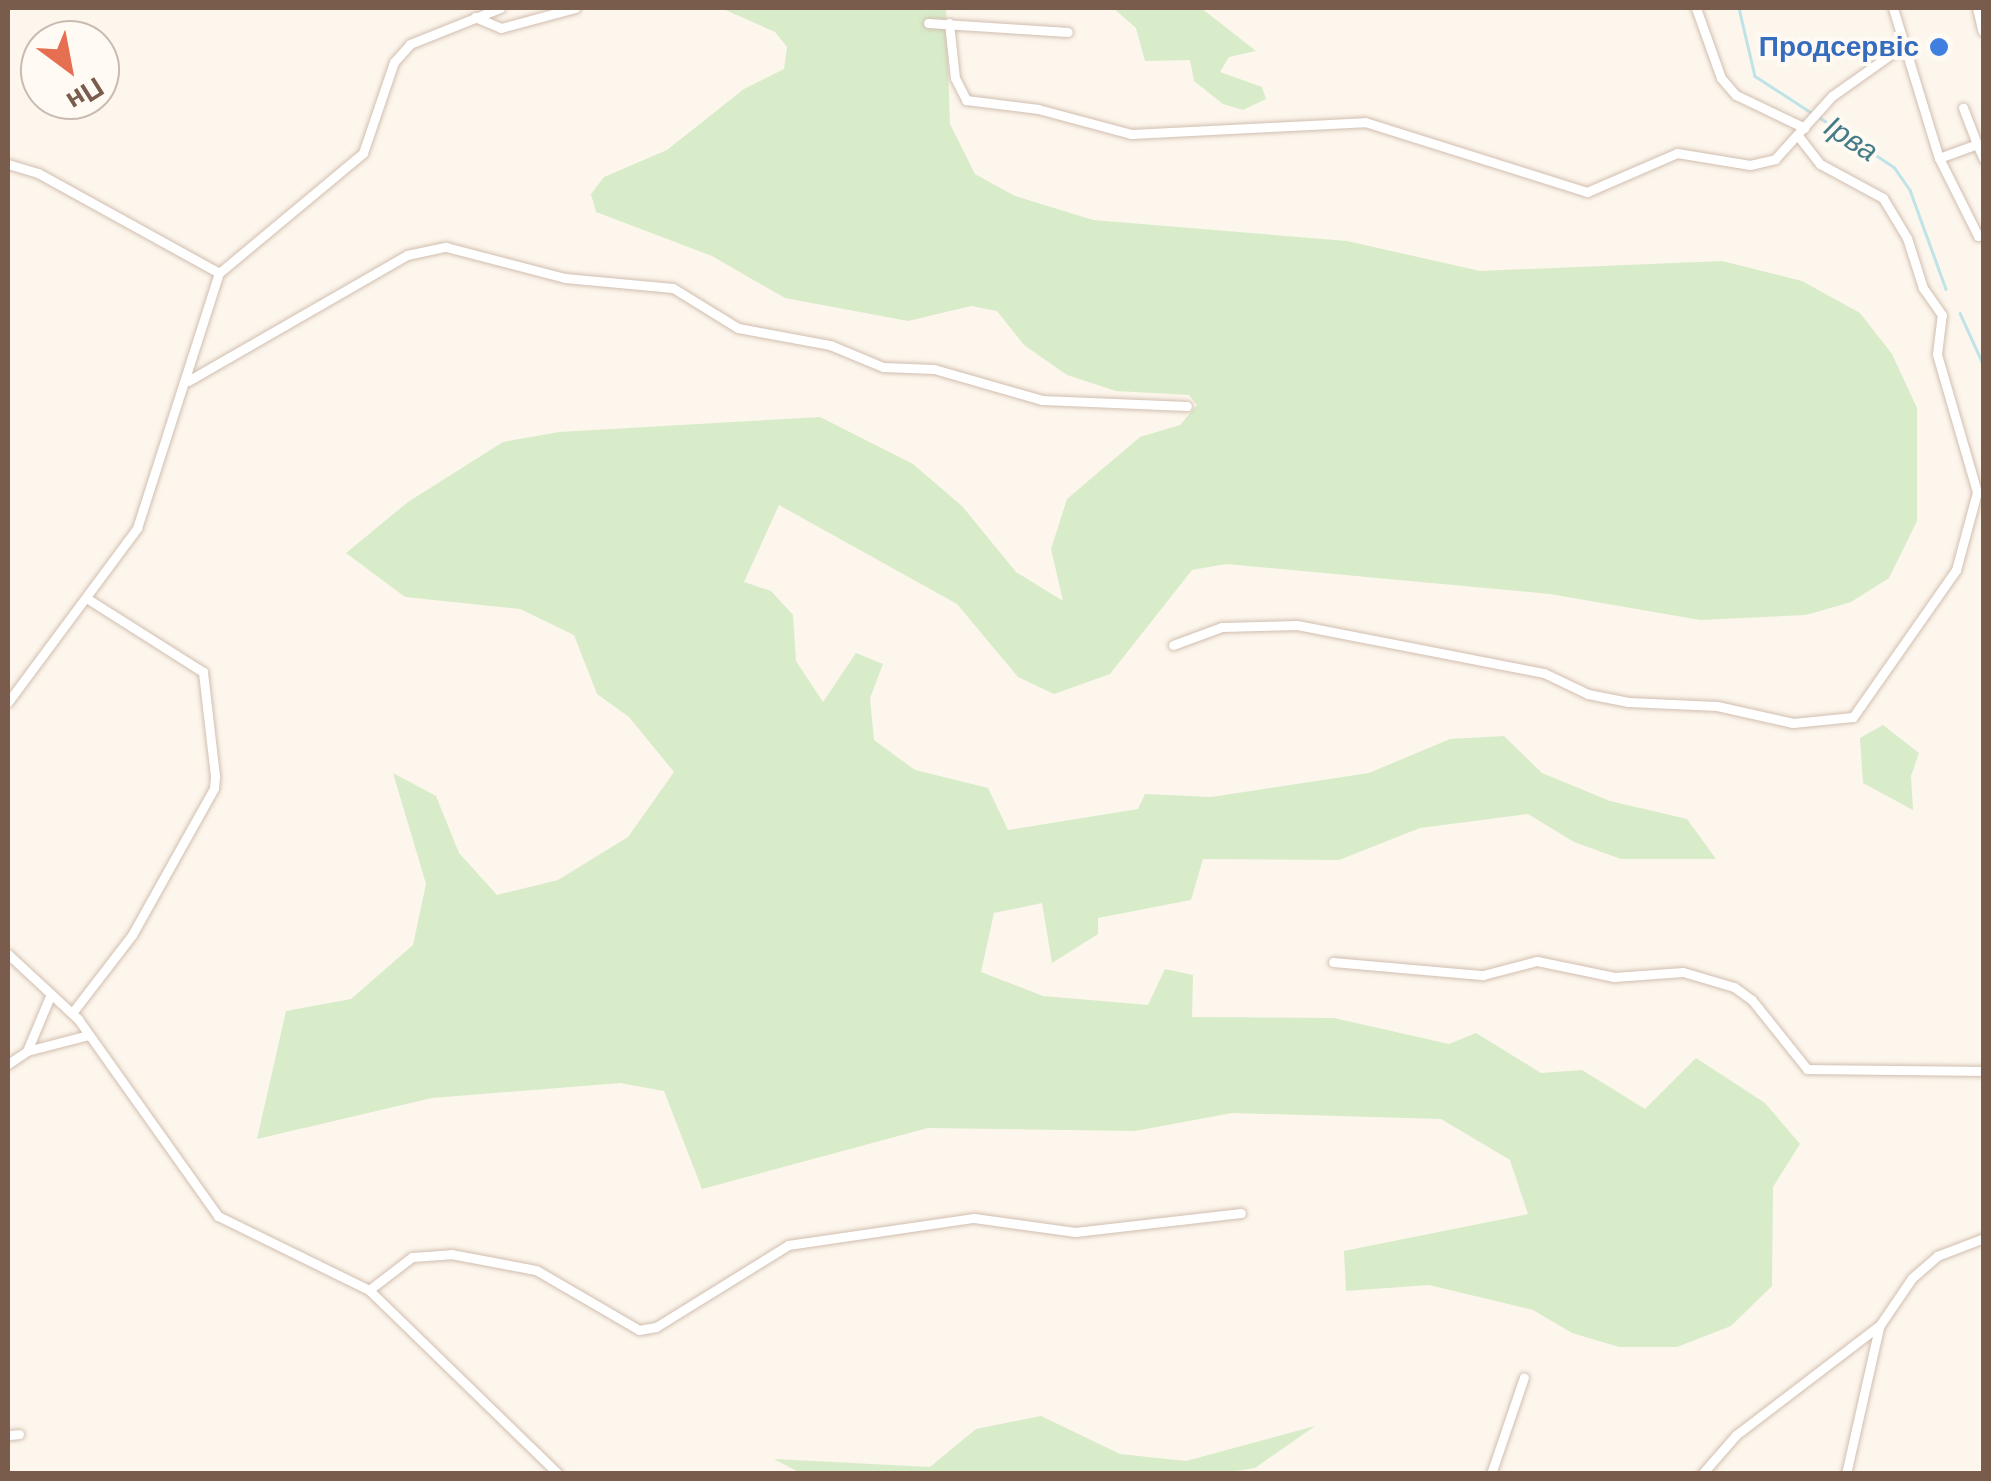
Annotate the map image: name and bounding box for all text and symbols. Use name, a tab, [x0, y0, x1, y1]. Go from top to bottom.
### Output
north arrow	[20, 20, 120, 120]
place label: Продсервіс	[1759, 30, 1919, 64]
marker: Продсервіс	[1928, 36, 1950, 58]
text: Пн	[61, 71, 109, 117]
water label: Ірва	[1817, 108, 1885, 170]

